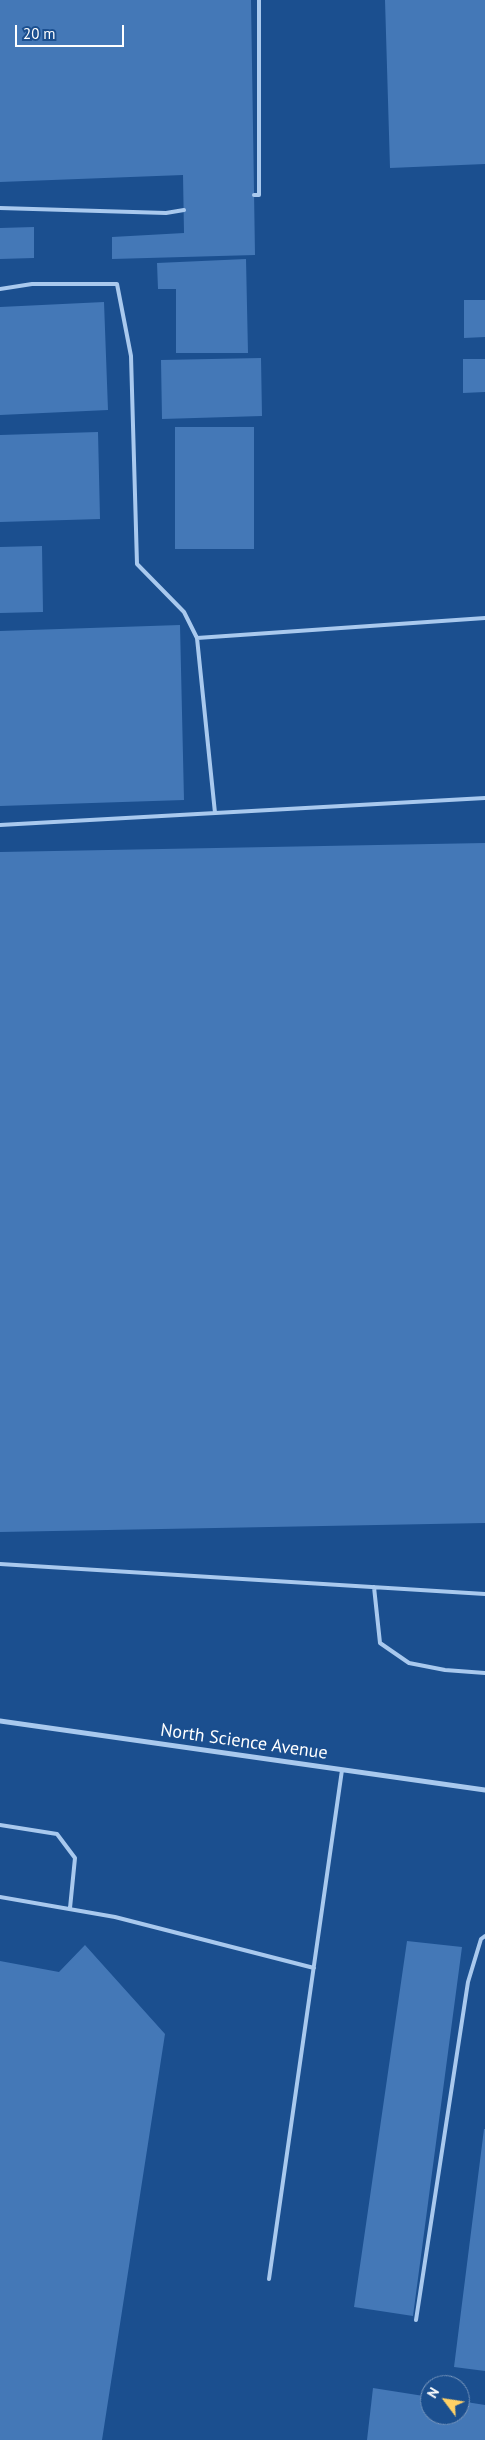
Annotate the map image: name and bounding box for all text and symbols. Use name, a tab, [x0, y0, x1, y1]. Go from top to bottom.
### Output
scale bar	[18, 15, 126, 47]
text: 20 m	[23, 24, 56, 43]
street label: North Science Avenue	[159, 1720, 329, 1764]
north arrow	[420, 2375, 470, 2425]
text: N	[423, 2384, 443, 2401]

